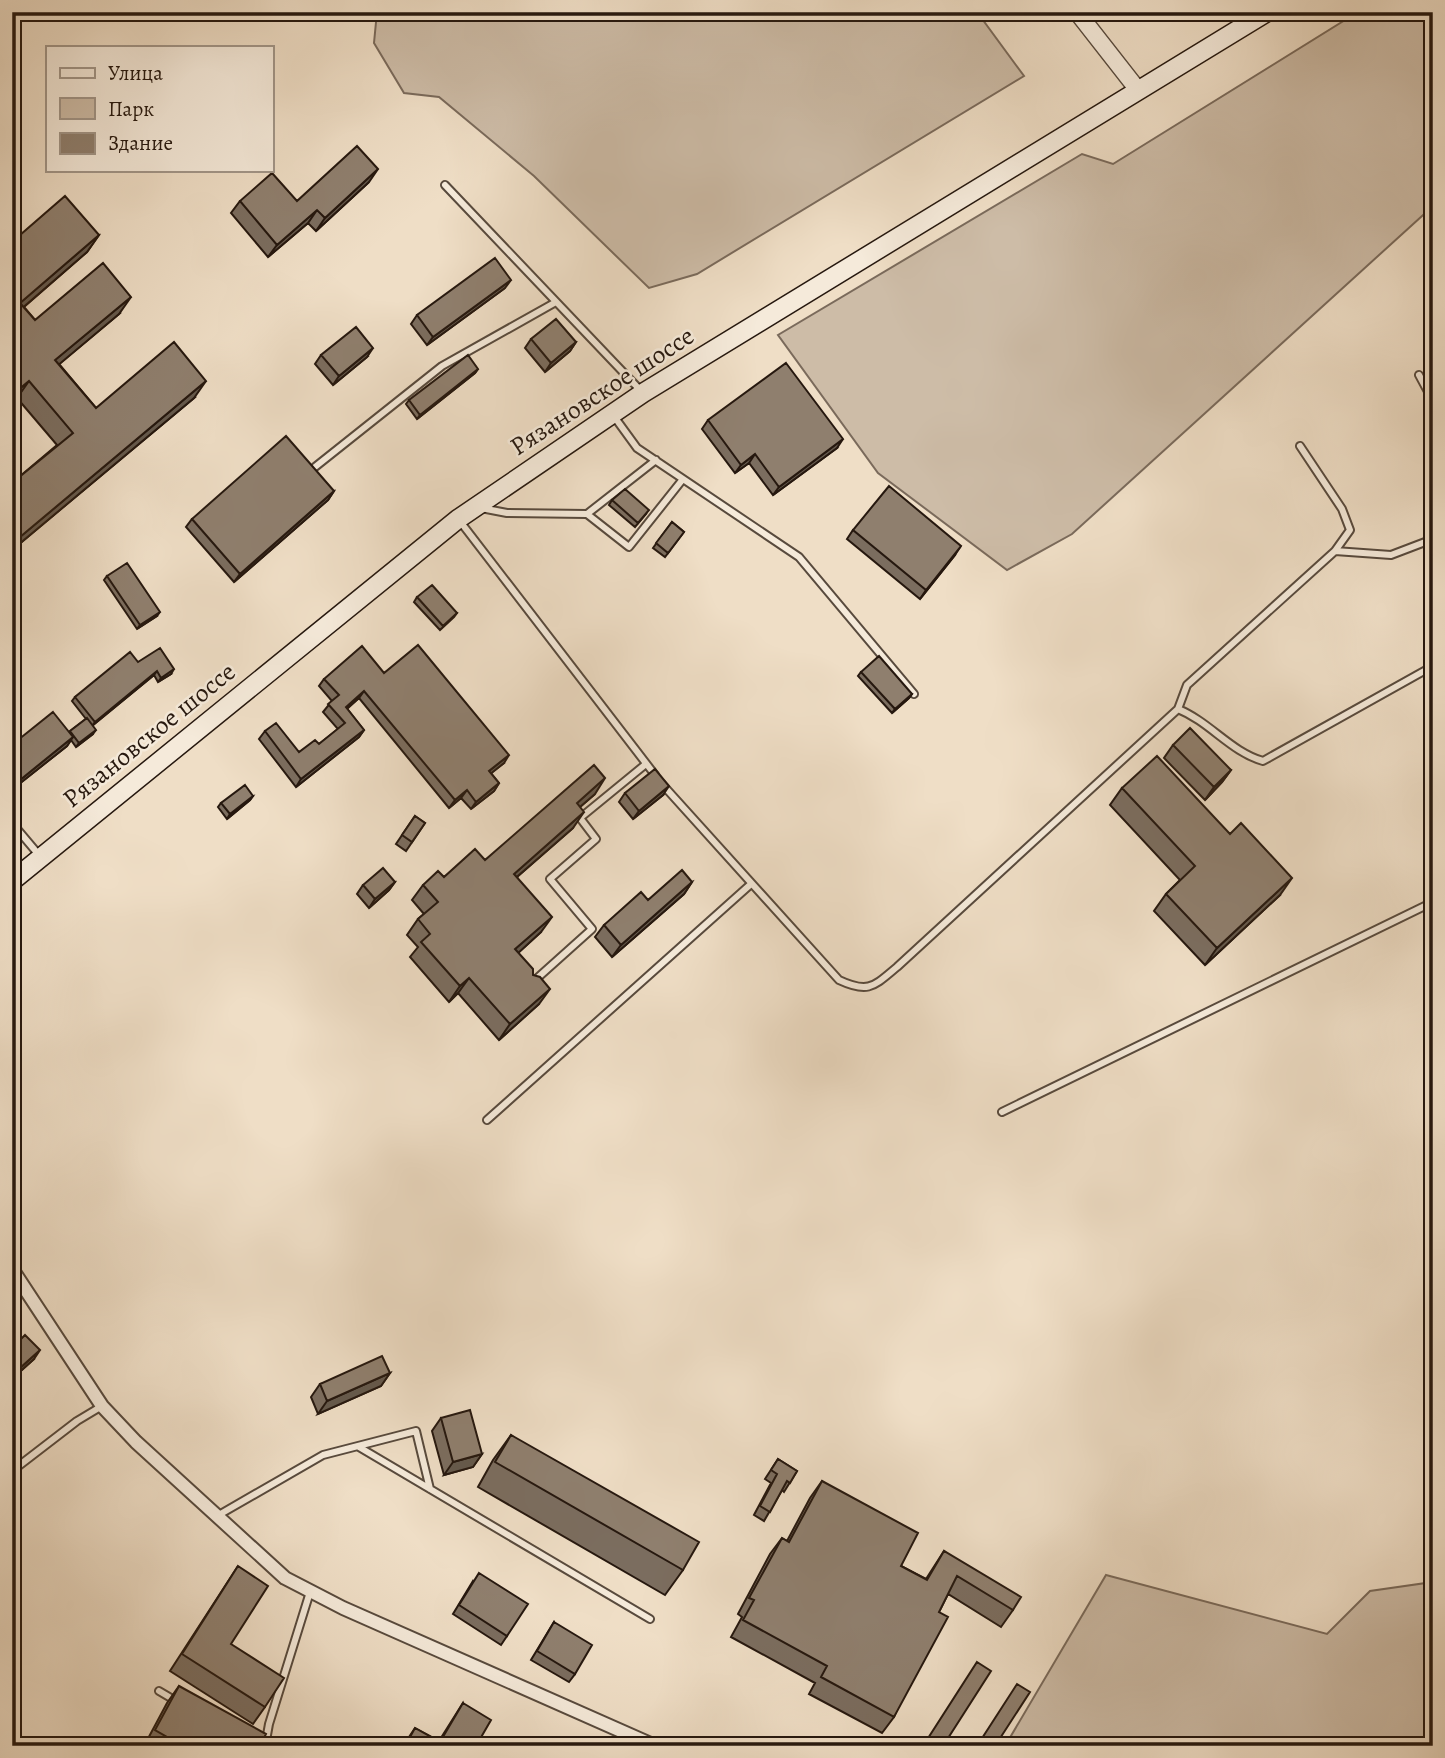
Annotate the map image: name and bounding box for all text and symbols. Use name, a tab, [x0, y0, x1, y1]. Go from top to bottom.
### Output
legend	[46, 46, 273, 172]
text: Улица	[108, 59, 163, 87]
text: Парк	[108, 95, 154, 123]
text: Здание	[108, 129, 173, 157]
street label: Рязановское шоссе	[503, 318, 701, 464]
street label: Рязановское шоссе	[55, 654, 243, 816]

